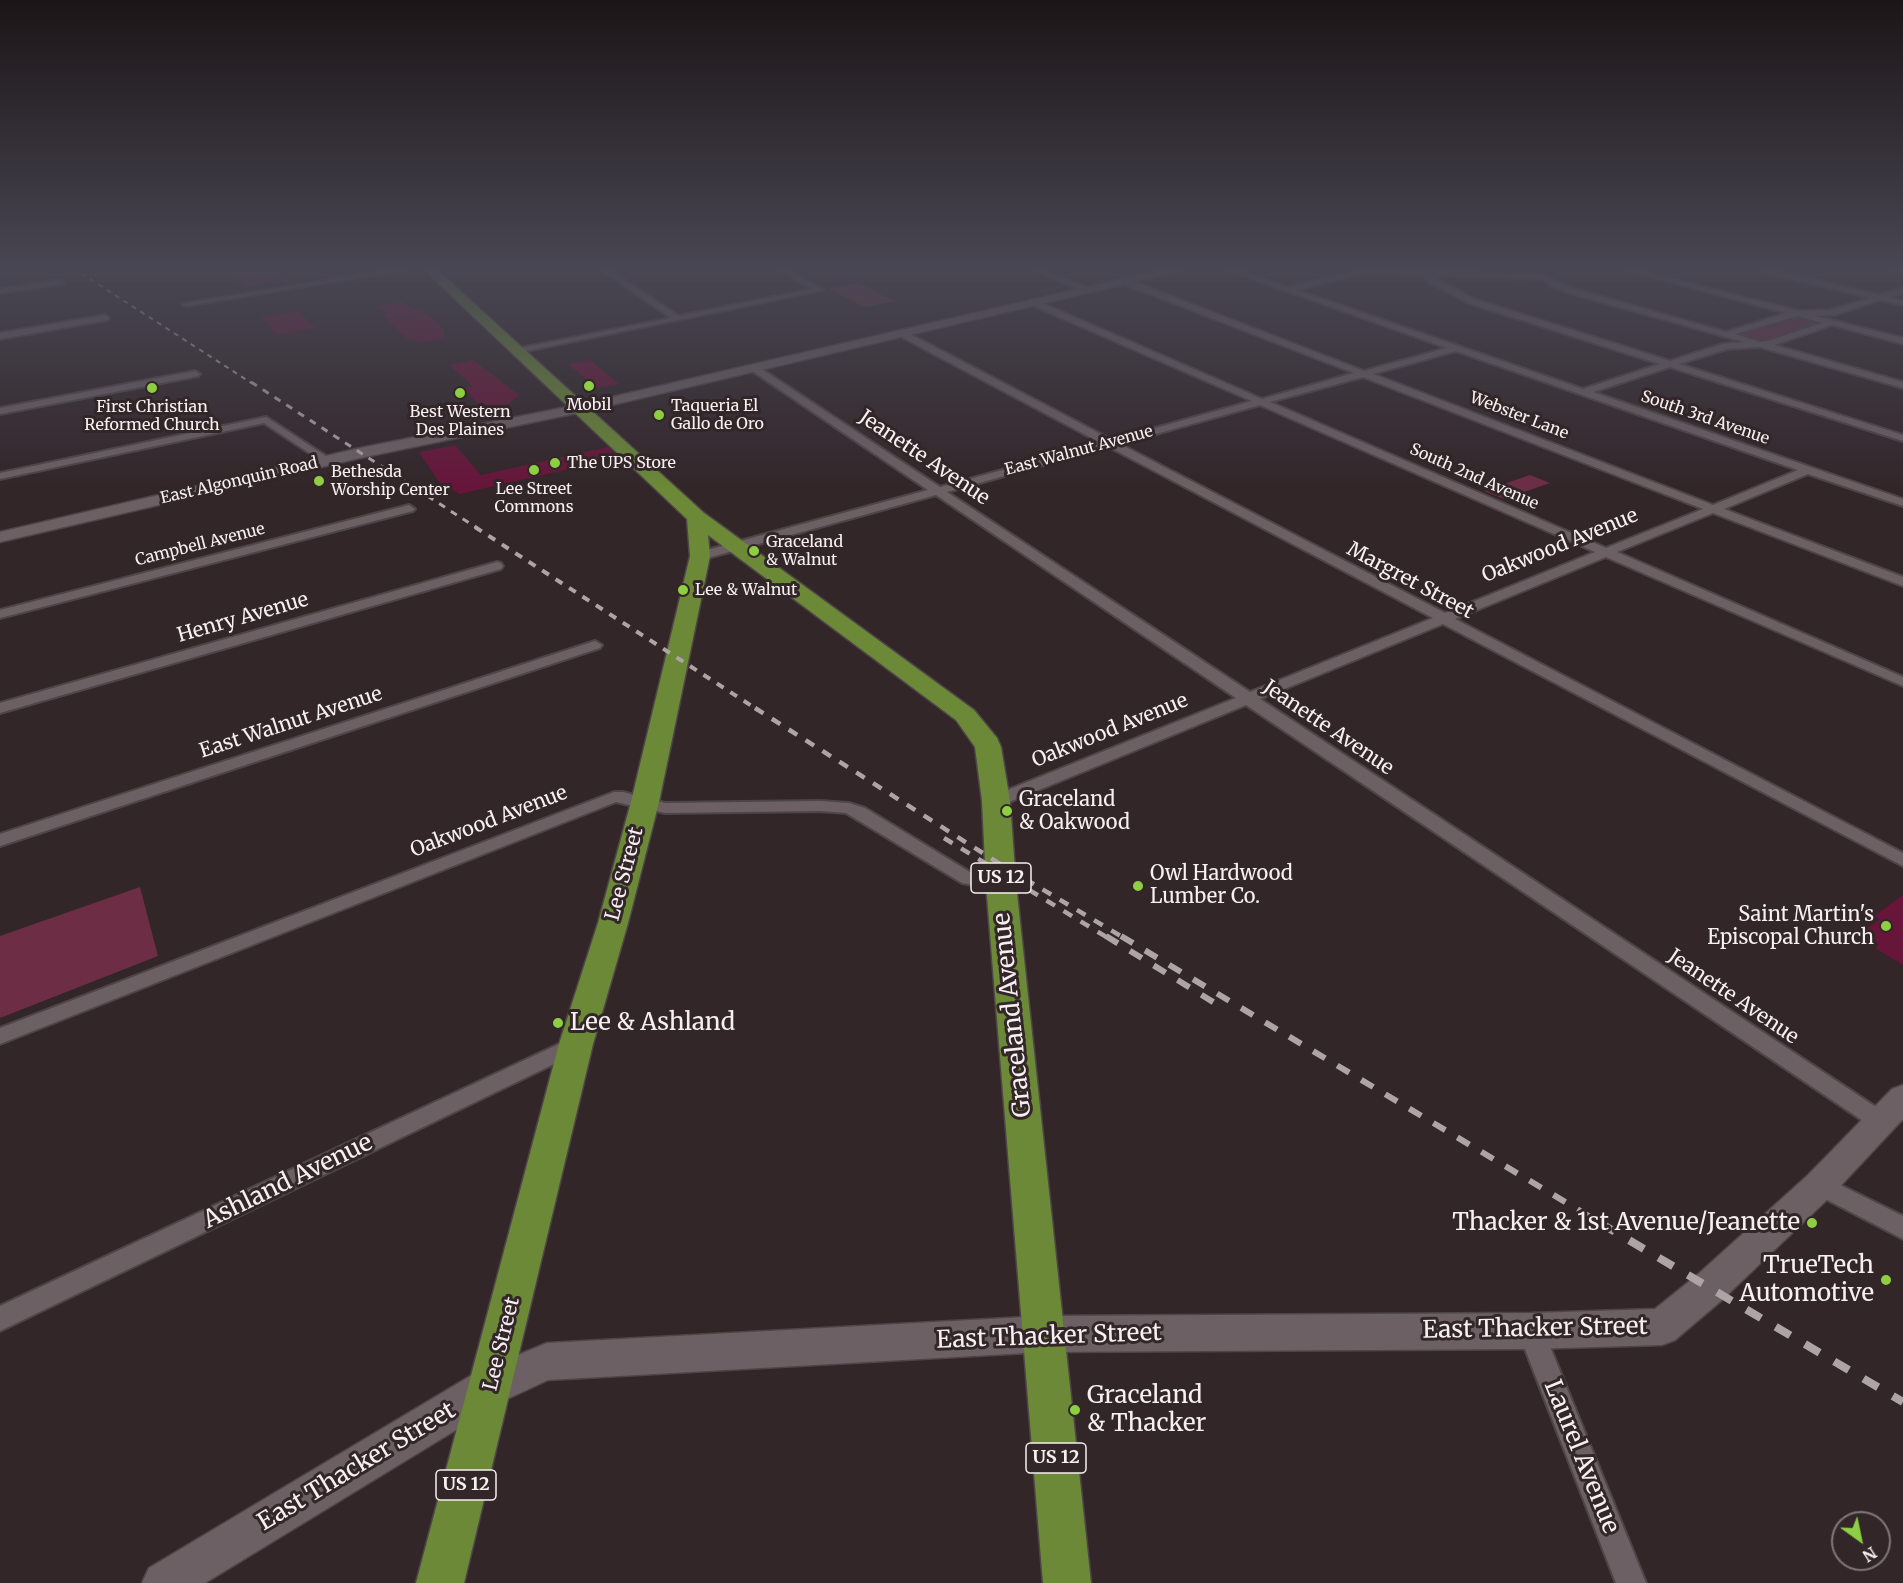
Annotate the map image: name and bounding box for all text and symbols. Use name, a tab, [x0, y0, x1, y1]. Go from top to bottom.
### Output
marker: Mobil	[582, 379, 596, 393]
marker: First Christian Reformed Church	[145, 381, 159, 395]
marker: Best Western Des Plaines	[453, 386, 467, 400]
street label: South 3rd Avenue	[1638, 387, 1772, 449]
street label: Webster Lane	[1467, 388, 1571, 444]
place label: Mobil	[567, 395, 611, 415]
place label: Taqueria El Gallo de Oro	[671, 396, 764, 434]
place label: First Christian Reformed Church	[84, 397, 220, 435]
place label: Best Western Des Plaines	[409, 402, 511, 440]
street label: Jeanette Avenue	[854, 405, 994, 511]
marker: Taqueria El Gallo de Oro	[652, 408, 666, 422]
street label: East Walnut Avenue	[1003, 422, 1155, 480]
street label: South 2nd Avenue	[1407, 440, 1541, 514]
place label: The UPS Store	[567, 453, 676, 473]
street label: East Algonquin Road	[158, 454, 320, 508]
marker: The UPS Store	[548, 456, 562, 470]
place label: Bethesda Worship Center	[331, 462, 450, 500]
marker: Lee Street Commons	[527, 463, 541, 477]
marker: Bethesda Worship Center	[312, 474, 326, 488]
place label: Lee Street Commons	[494, 479, 574, 517]
street label: Oakwood Avenue	[1479, 504, 1641, 588]
street label: Campbell Avenue	[133, 520, 267, 570]
place label: Graceland & Walnut	[766, 532, 843, 570]
street label: Margret Street	[1343, 538, 1477, 624]
marker: Graceland & Walnut	[747, 544, 761, 558]
place label: Lee & Walnut	[695, 580, 797, 600]
marker: Lee & Walnut	[676, 583, 690, 597]
street label: Henry Avenue	[175, 588, 311, 648]
street label: Jeanette Avenue	[1258, 675, 1398, 781]
street label: East Walnut Avenue	[197, 682, 385, 764]
street label: Oakwood Avenue	[1029, 689, 1191, 773]
street label: Oakwood Avenue	[407, 781, 571, 863]
place label: Graceland & Oakwood	[1019, 788, 1130, 835]
marker: Graceland & Oakwood	[1000, 804, 1014, 818]
street label: Lee Street	[601, 825, 649, 923]
place label: Owl Hardwood Lumber Co.	[1150, 862, 1293, 909]
road number: US 12	[971, 863, 1031, 893]
marker: Owl Hardwood Lumber Co.	[1131, 879, 1145, 893]
place label: Saint Martin's Episcopal Church	[1707, 903, 1874, 950]
street label: Graceland Avenue	[988, 911, 1038, 1119]
marker: Saint Martin's Episcopal Church	[1879, 919, 1893, 933]
street label: Jeanette Avenue	[1663, 944, 1803, 1050]
place label: Lee & Ashland	[570, 1009, 735, 1037]
marker: Lee & Ashland	[551, 1016, 565, 1030]
street label: Ashland Avenue	[199, 1129, 377, 1235]
place label: Thacker & 1st Avenue/Jeanette	[1452, 1209, 1800, 1237]
marker: Thacker & 1st Avenue/Jeanette	[1805, 1216, 1819, 1230]
place label: TrueTech Automotive	[1739, 1252, 1874, 1308]
marker: TrueTech Automotive	[1879, 1273, 1893, 1287]
street label: Lee Street	[479, 1295, 525, 1393]
street label: East Thacker Street	[1422, 1313, 1648, 1345]
street label: East Thacker Street	[936, 1319, 1162, 1355]
street label: Laurel Avenue	[1537, 1376, 1625, 1538]
place label: Graceland & Thacker	[1087, 1382, 1206, 1438]
street label: East Thacker Street	[253, 1397, 461, 1537]
marker: Graceland & Thacker	[1068, 1403, 1082, 1417]
road number: US 12	[1026, 1443, 1086, 1473]
road number: US 12	[436, 1470, 496, 1500]
north arrow	[1831, 1511, 1891, 1571]
text: N	[1859, 1543, 1880, 1566]

